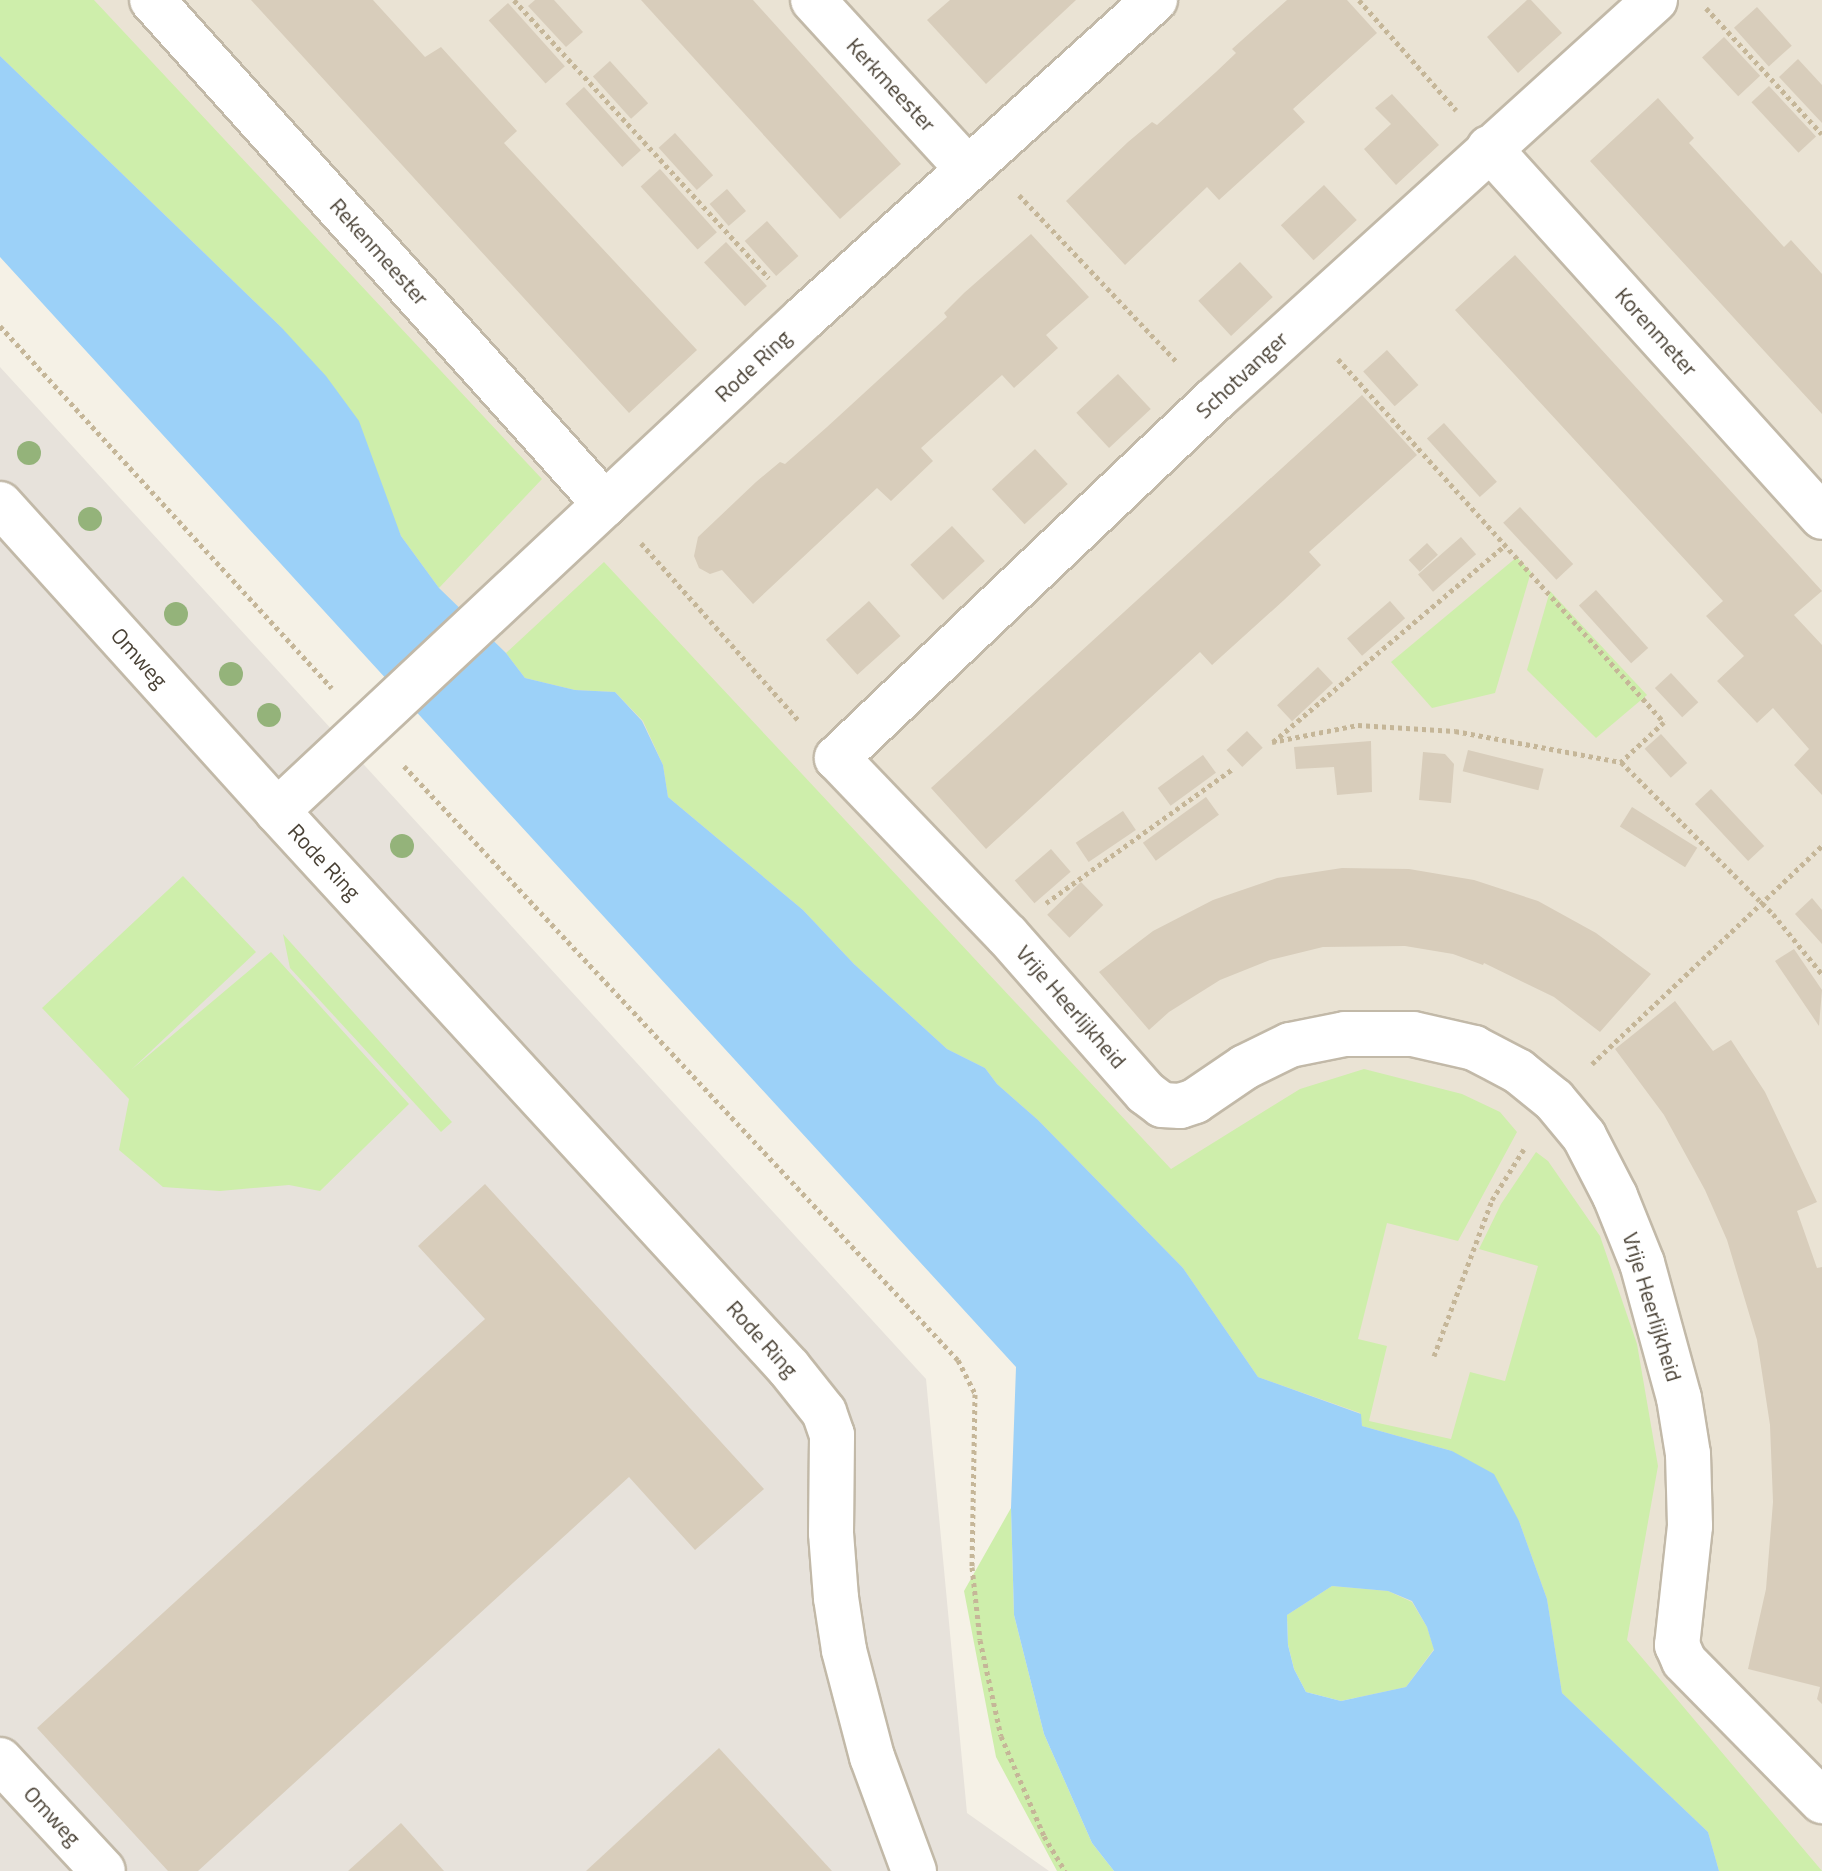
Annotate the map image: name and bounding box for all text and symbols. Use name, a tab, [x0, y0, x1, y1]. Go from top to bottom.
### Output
street label: Kerkmeester	[841, 33, 941, 137]
street label: Rekenmeester	[324, 193, 434, 311]
street label: Korenmeter	[1609, 282, 1703, 382]
street label: Rode Ring	[710, 324, 796, 408]
street label: Schotvanger	[1191, 326, 1293, 424]
street label: Omweg	[105, 622, 173, 694]
street label: Rode Ring	[282, 819, 366, 905]
street label: Vrije Heerlijkheid	[1010, 940, 1132, 1074]
street label: Vrije Heerlijkheid	[1617, 1229, 1687, 1385]
street label: Rode Ring	[721, 1295, 803, 1383]
street label: Omweg	[18, 1781, 86, 1851]

